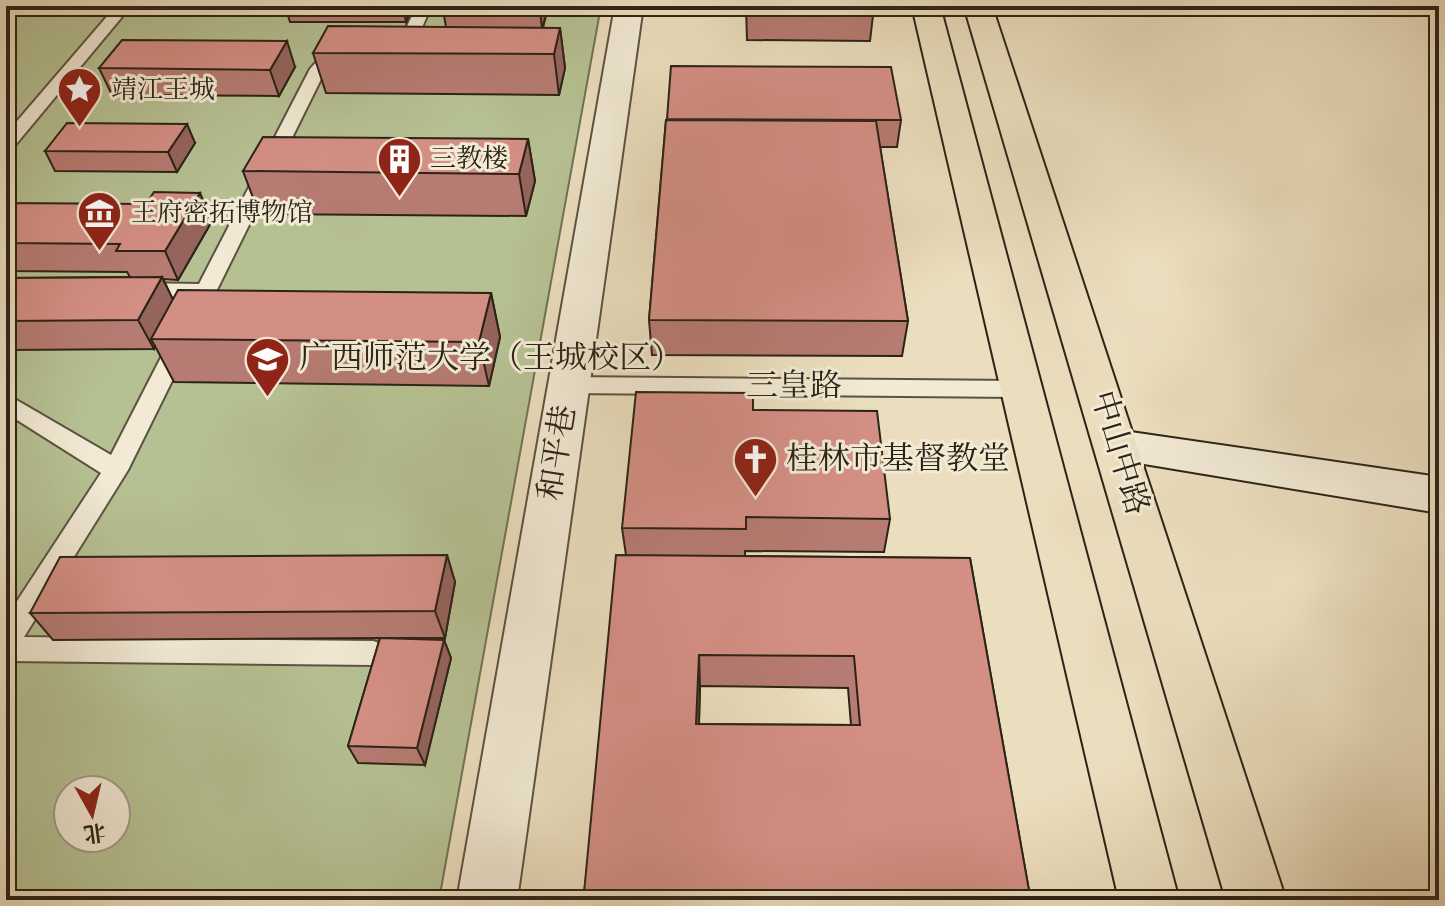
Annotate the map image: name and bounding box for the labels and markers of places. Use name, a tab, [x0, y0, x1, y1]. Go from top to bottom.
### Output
place icon: 靖江王城	[56, 66, 104, 129]
place label: 靖江王城	[111, 74, 215, 107]
building icon: 三教楼	[375, 135, 423, 198]
place label: 三教楼	[430, 143, 508, 176]
museum icon: 王府密拓博物馆	[76, 189, 124, 252]
place label: 王府密拓博物馆	[131, 197, 313, 230]
school or university icon: 广西师范大学（王城校区）	[244, 335, 292, 398]
place label: 广西师范大学（王城校区）	[299, 339, 683, 379]
church icon: 桂林市基督教堂	[731, 436, 779, 499]
place label: 桂林市基督教堂	[786, 440, 1010, 480]

